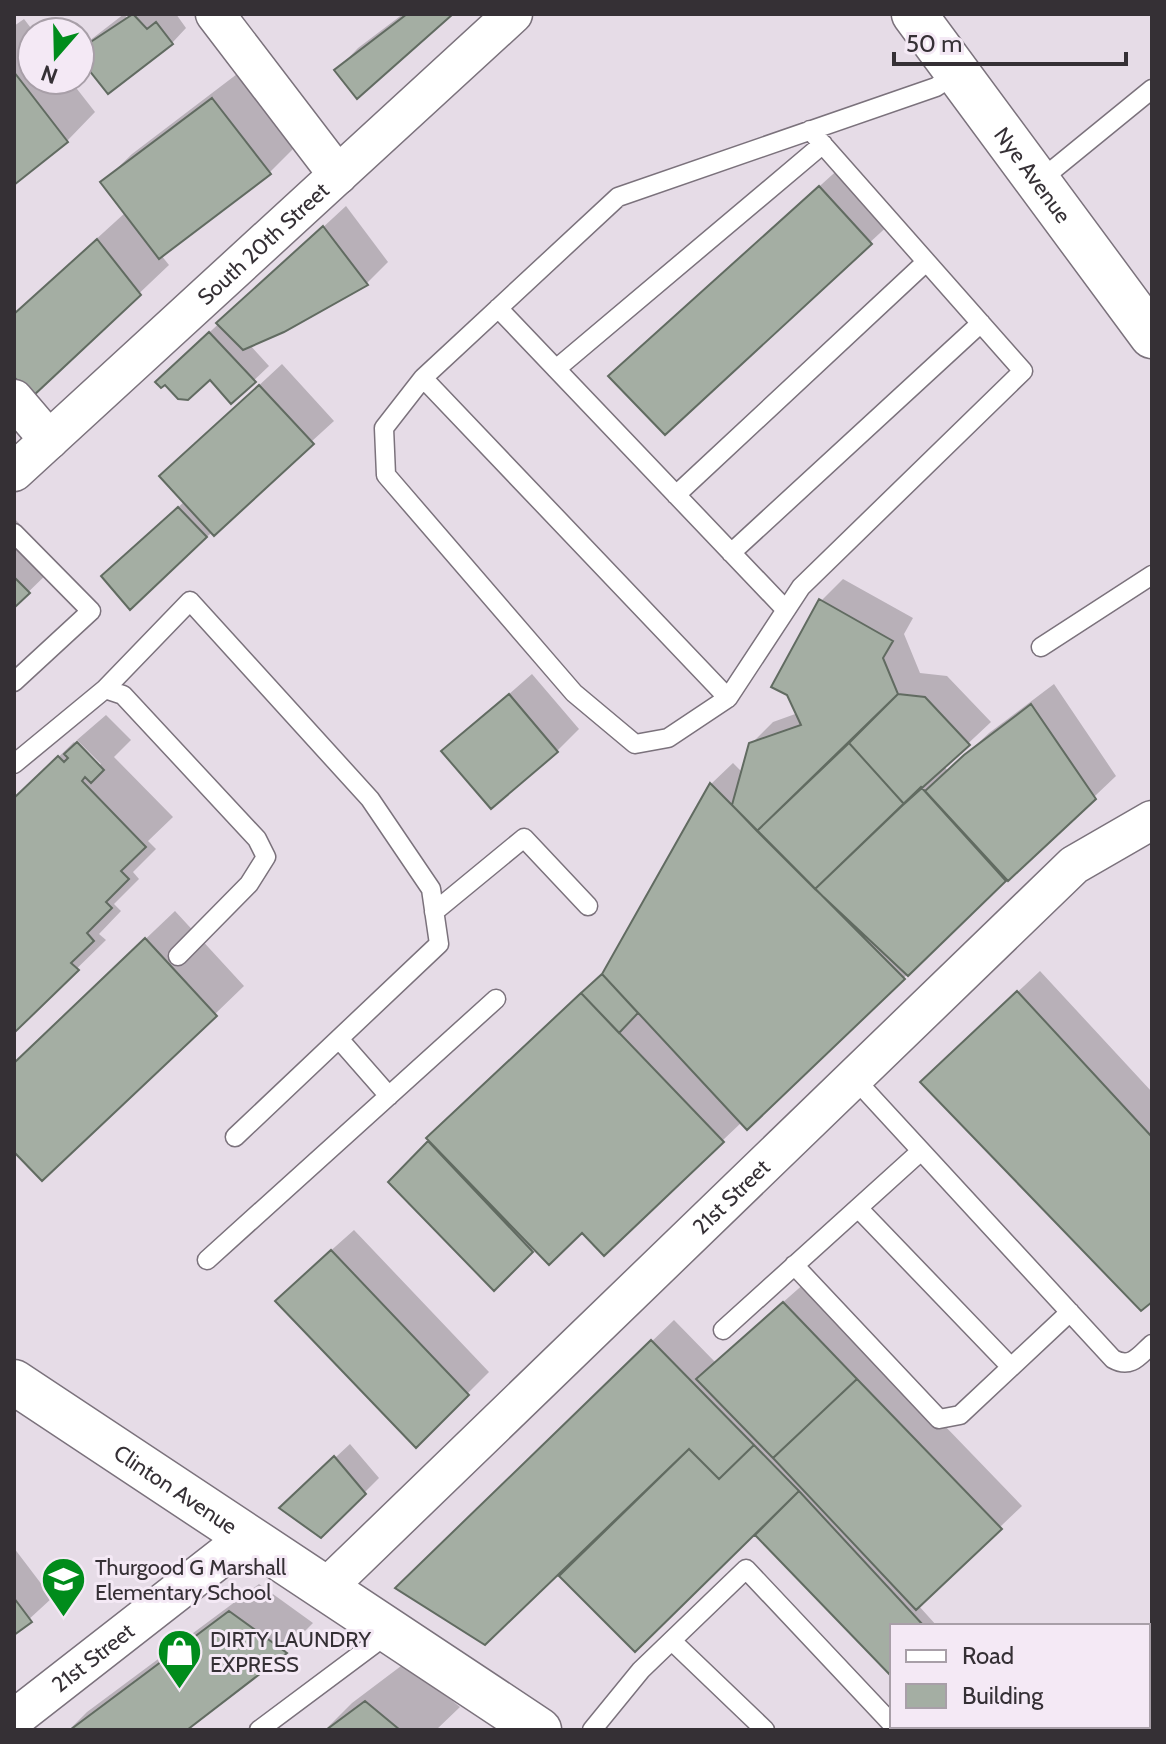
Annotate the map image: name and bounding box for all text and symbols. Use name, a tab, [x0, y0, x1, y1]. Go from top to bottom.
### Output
north arrow	[16, 16, 96, 96]
scale bar	[894, 16, 1126, 66]
text: 50 m	[906, 29, 962, 58]
text: N	[37, 59, 61, 90]
street label: Nye Avenue	[989, 122, 1077, 228]
street label: South 20th Street	[192, 176, 335, 310]
street label: 21st Street	[687, 1153, 776, 1240]
street label: Clinton Avenue	[109, 1439, 242, 1540]
place label: Thurgood G Marshall Elementary School	[95, 1554, 287, 1606]
school or university icon: Thurgood G Marshall Elementary School	[40, 1556, 88, 1619]
street label: 21st Street	[46, 1617, 140, 1698]
legend	[890, 1624, 1150, 1728]
place label: DIRTY LAUNDRY EXPRESS	[210, 1626, 371, 1678]
shop icon: DIRTY LAUNDRY EXPRESS	[155, 1628, 203, 1691]
text: Road	[962, 1641, 1014, 1670]
text: Building	[962, 1681, 1044, 1710]

